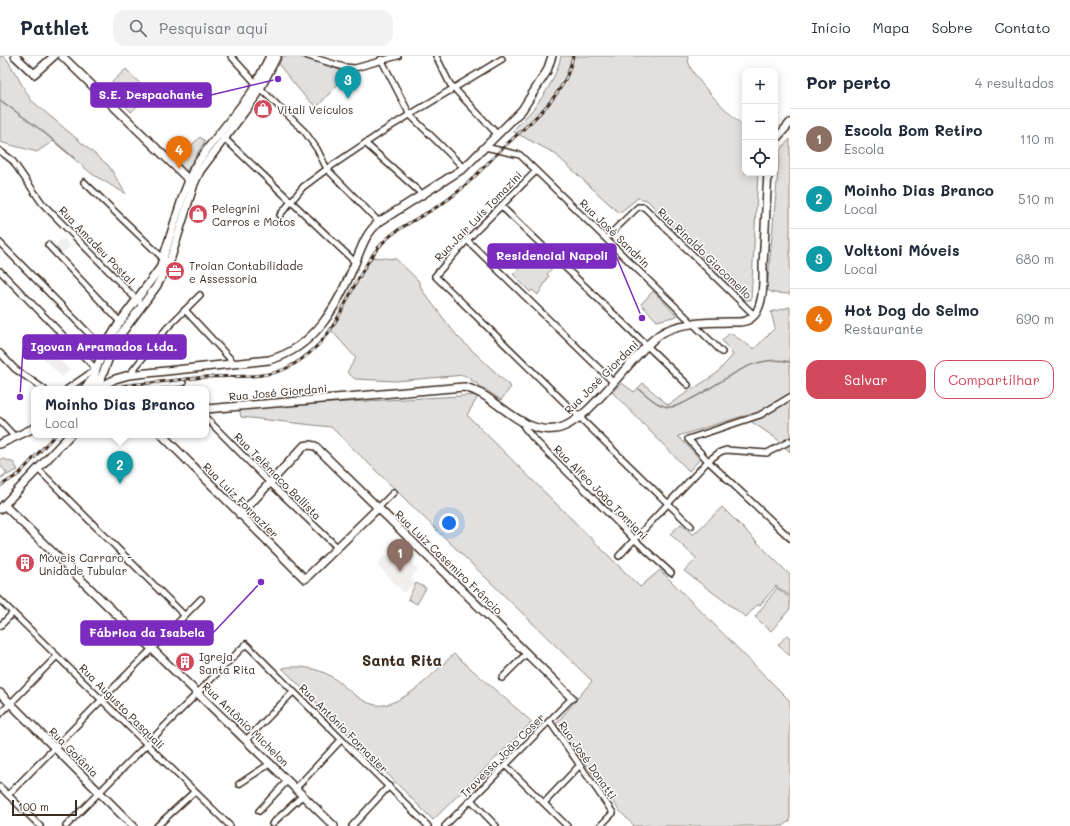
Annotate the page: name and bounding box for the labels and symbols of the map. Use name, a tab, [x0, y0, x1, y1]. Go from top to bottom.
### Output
pin: 3	[335, 66, 361, 99]
callout: S.E. Despachante	[91, 83, 211, 107]
text: S.E. Despachante	[99, 86, 203, 102]
shop icon: Vitali Veículos	[252, 98, 274, 120]
place label: Vitali Veículos	[277, 102, 353, 117]
pin: 4	[166, 136, 192, 169]
street label: Rua Jair Luís Tomazini	[431, 168, 525, 264]
street label: Rua José Sandrin	[576, 195, 654, 271]
place label: Pelegrini Carros e Motos	[212, 201, 295, 229]
street label: Rua Amadeu Postal	[56, 203, 138, 287]
shop icon: Pelegrini Carros e Motos	[187, 203, 209, 225]
street label: Rua Rinaldo Giacomello	[655, 204, 756, 302]
callout: Residencial Napoli	[488, 244, 616, 268]
text: Residencial Napoli	[496, 247, 608, 263]
place label: Troian Contabilidade e Assessoria	[189, 258, 303, 286]
office icon: Troian Contabilidade e Assessoria	[164, 260, 186, 282]
callout: Igovan Arramados Ltda.	[23, 335, 186, 359]
street label: Rua José Giordani	[561, 337, 641, 417]
text: Igovan Arramados Ltda.	[31, 338, 177, 354]
street label: Rua José Giordani	[228, 380, 328, 404]
street label: Rua Telêmaco Ballista	[231, 429, 325, 523]
street label: Rua Alfeo João Torriani	[551, 442, 651, 542]
pin: 2	[107, 451, 133, 484]
street label: Rua Luiz Fornazier	[200, 459, 282, 541]
street label: Rua Luiz Casemiro Frâncio	[392, 507, 506, 618]
your location	[439, 513, 459, 533]
pin: 1	[387, 539, 413, 572]
place label: Móveis Carraro - Unidade Tubular	[39, 550, 132, 578]
building icon: Móveis Carraro - Unidade Tubular	[14, 552, 36, 574]
callout: Fábrica da Isabela	[81, 621, 213, 645]
text: Fábrica da Isabela	[89, 624, 205, 640]
place label: Igreja Santa Rita	[199, 649, 256, 677]
district label: Santa Rita	[362, 650, 442, 670]
building icon: Igreja Santa Rita	[174, 651, 196, 673]
street label: Rua Augusto Pasquali	[76, 660, 168, 752]
street label: Rua Antônio Michelon	[199, 679, 293, 769]
street label: Rua Antônio Fornasier	[296, 680, 392, 776]
street label: Travessa João Coser	[456, 709, 548, 801]
street label: Rua José Donatti	[556, 718, 620, 802]
street label: Rua Goiânia	[46, 724, 102, 780]
scale bar	[12, 798, 77, 817]

